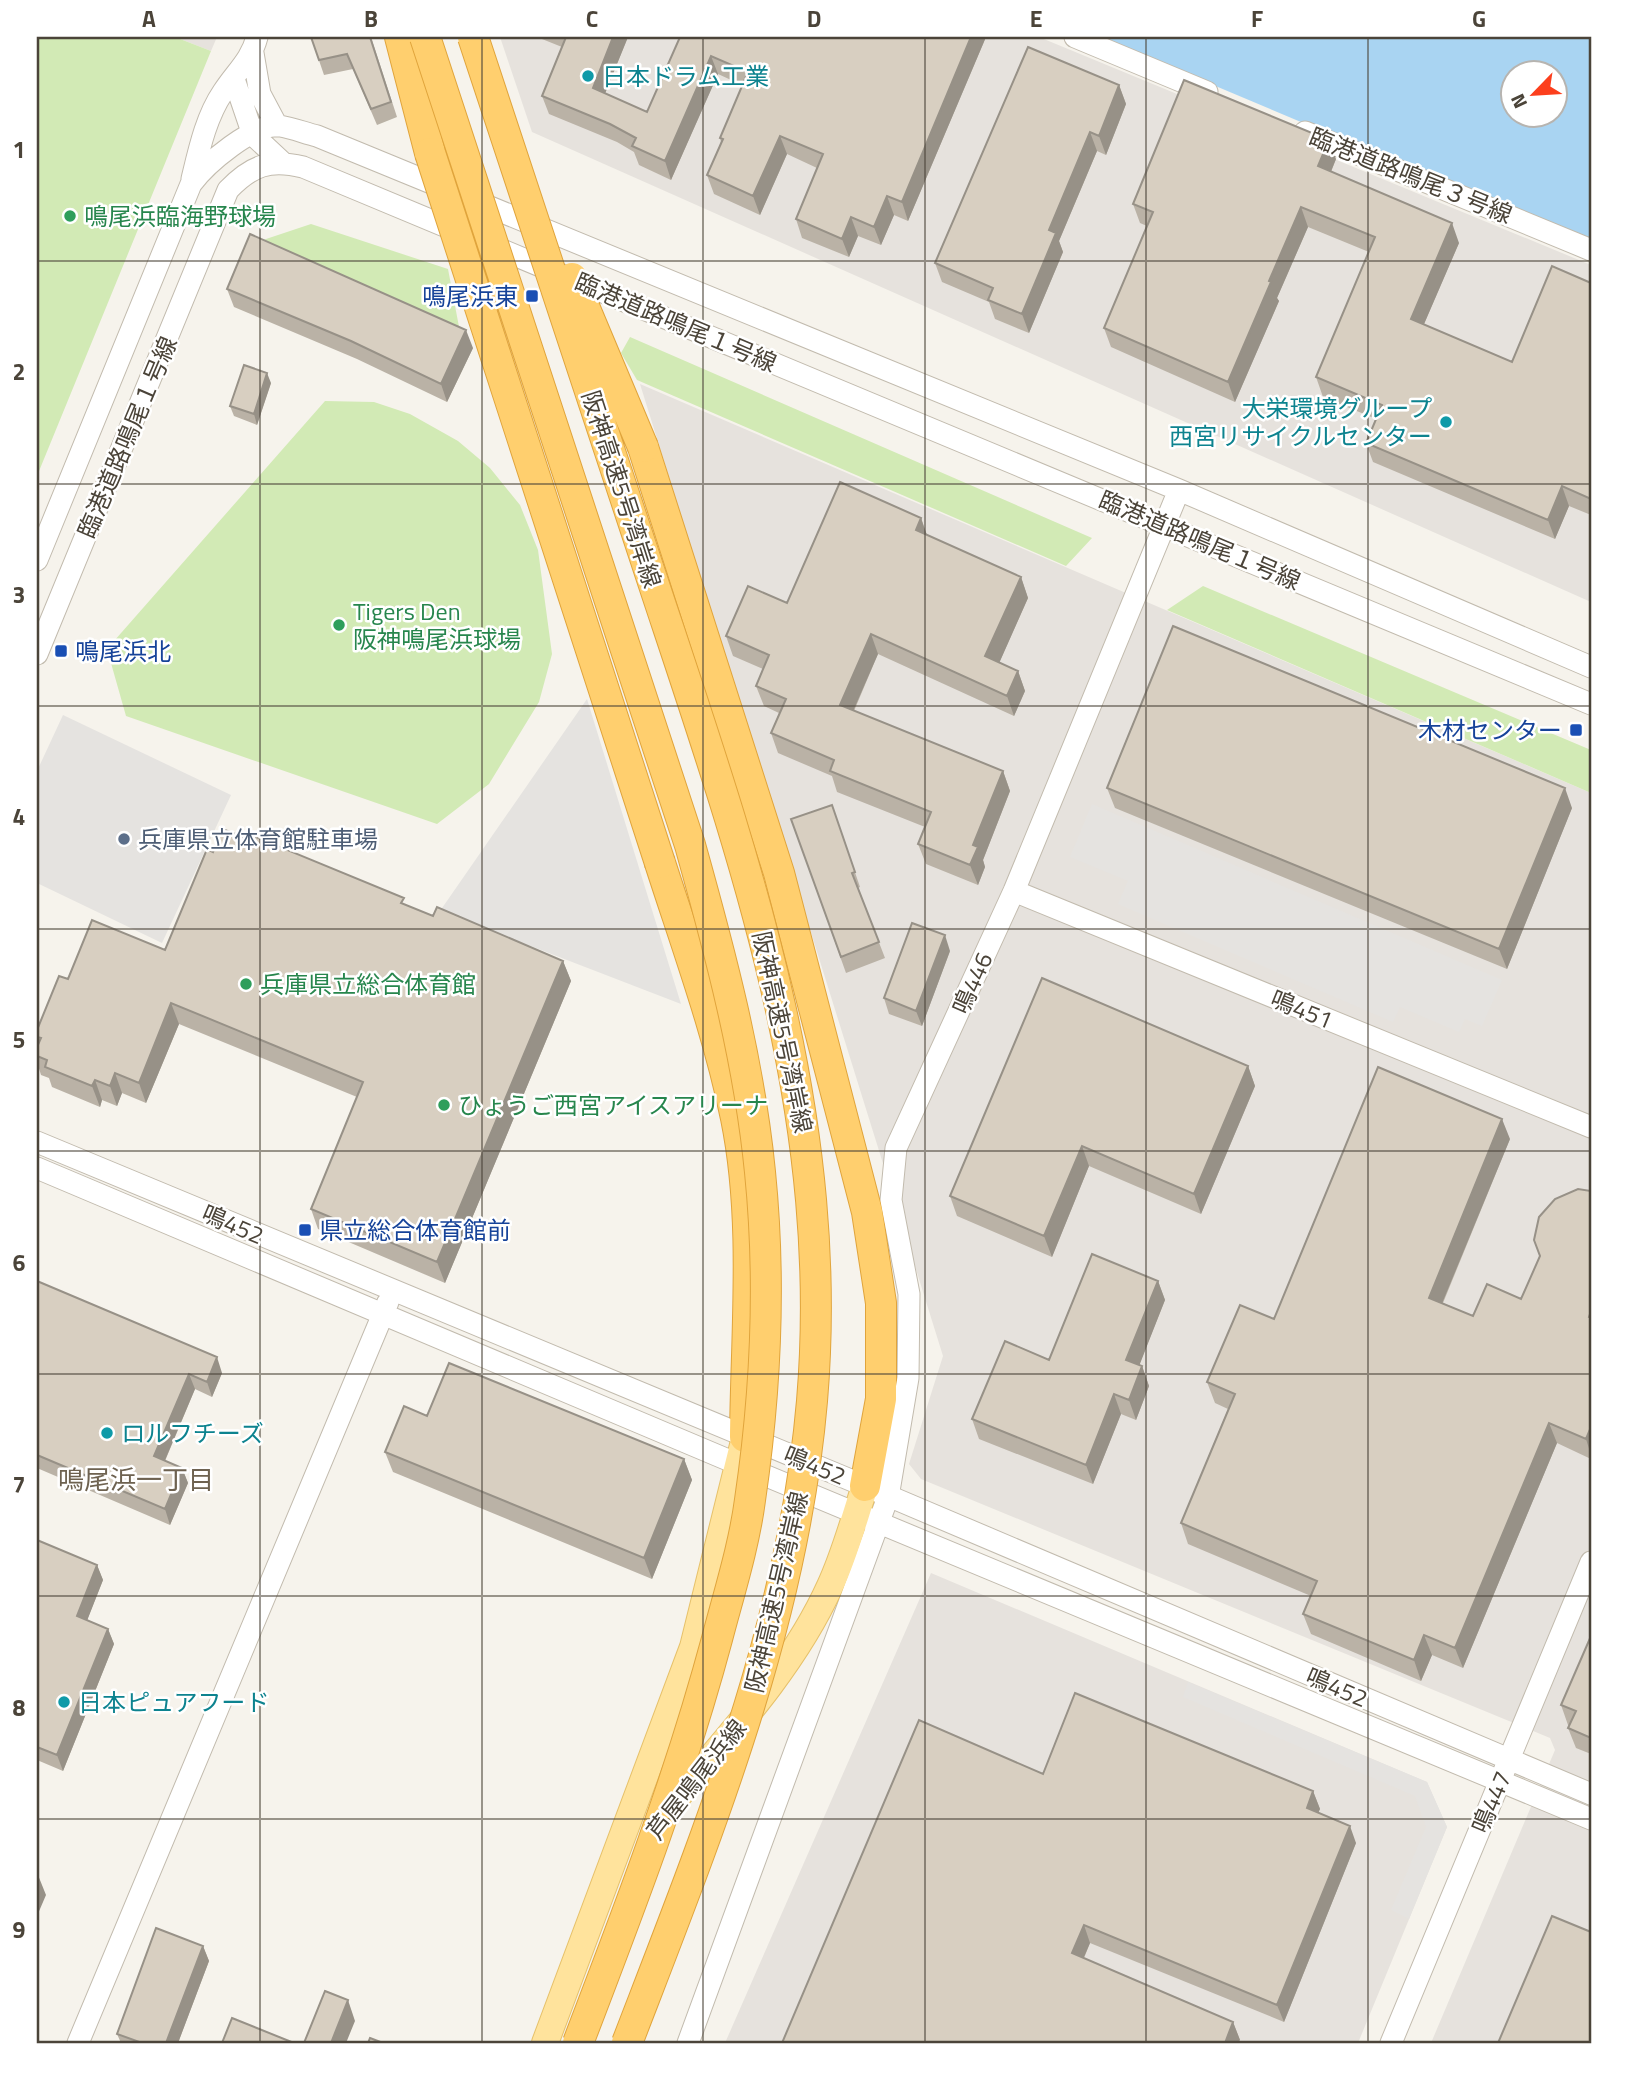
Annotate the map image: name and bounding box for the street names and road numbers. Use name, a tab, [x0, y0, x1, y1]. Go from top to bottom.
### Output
street label: 臨港道路鳴尾３号線	[1304, 118, 1518, 232]
street label: 臨港道路鳴尾１号線	[570, 263, 782, 381]
street label: 臨港道路鳴尾１号線	[68, 331, 186, 543]
street label: 阪神高速5号湾岸線	[573, 386, 671, 592]
street label: 臨港道路鳴尾１号線	[1094, 481, 1306, 599]
street label: 阪神高速5号湾岸線	[744, 928, 822, 1136]
street label: 鳴446	[942, 946, 1002, 1020]
street label: 鳴451	[1265, 980, 1339, 1038]
street label: 鳴452	[196, 1195, 270, 1253]
street label: 鳴452	[778, 1436, 852, 1494]
street label: 阪神高速5号湾岸線	[735, 1488, 817, 1696]
street label: 鳴452	[1300, 1658, 1374, 1716]
street label: 芦屋鳴尾浜線	[637, 1711, 755, 1847]
street label: 鳴447	[1462, 1765, 1520, 1839]

